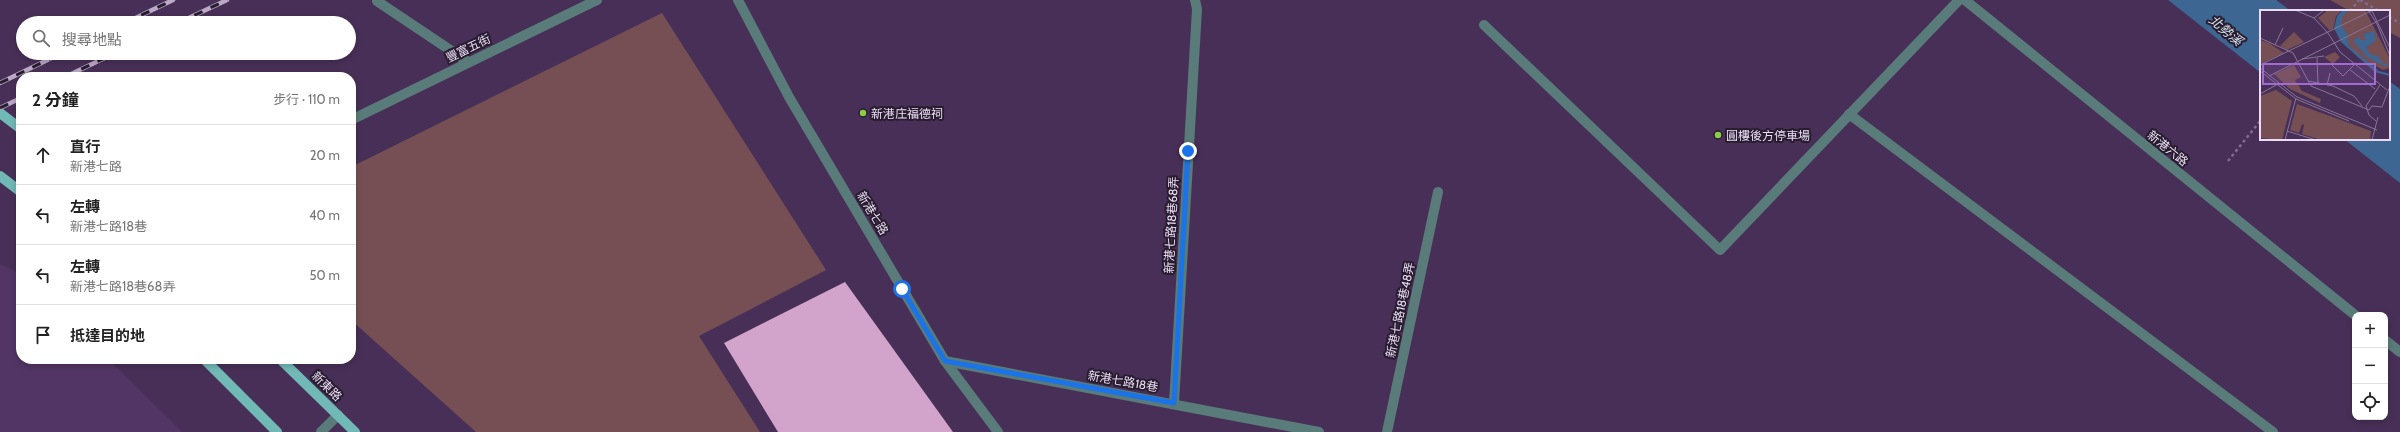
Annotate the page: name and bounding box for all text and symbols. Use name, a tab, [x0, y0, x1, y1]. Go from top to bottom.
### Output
inset map	[2260, 10, 2390, 140]
water label: 北勢溪	[2206, 11, 2248, 50]
search box	[16, 16, 356, 60]
icon: search	[30, 27, 52, 49]
text: 搜尋地點	[62, 31, 122, 49]
street label: 豐富五街	[443, 31, 493, 65]
text: 2 分鐘	[32, 90, 79, 110]
text: 步行 · 110 m	[273, 91, 340, 107]
place label: 新港庄福德祠	[871, 106, 943, 121]
marker: 新港庄福德祠	[858, 108, 868, 118]
street label: 新港六路	[2145, 127, 2191, 169]
place label: 圓樓後方停車場	[1726, 128, 1810, 143]
marker: 圓樓後方停車場	[1713, 130, 1723, 140]
text: 直行	[70, 138, 100, 156]
route end	[1179, 142, 1197, 160]
icon: ahead	[32, 144, 54, 166]
text: 20 m	[310, 147, 340, 163]
text: 新港七路	[70, 158, 122, 174]
street label: 新港七路18巷68弄	[1161, 176, 1181, 274]
street label: 新港七路	[854, 189, 892, 237]
text: 左轉	[70, 198, 100, 216]
icon: left	[32, 204, 54, 226]
text: 40 m	[309, 207, 340, 223]
text: 新港七路18巷	[70, 218, 147, 234]
text: 左轉	[70, 258, 100, 276]
street label: 新港七路18巷48弄	[1383, 261, 1417, 359]
icon: left	[32, 264, 54, 286]
text: 50 m	[310, 267, 340, 283]
text: 新港七路18巷68弄	[70, 278, 175, 294]
route start	[893, 280, 911, 298]
map controls	[2352, 312, 2388, 420]
button: +	[2352, 312, 2388, 348]
icon: arrive	[32, 324, 54, 346]
text: 抵達目的地	[70, 327, 145, 345]
button: −	[2352, 348, 2388, 384]
street label: 新港七路18巷	[1087, 367, 1159, 395]
street label: 新東路	[309, 368, 345, 404]
button: locate	[2352, 384, 2388, 420]

